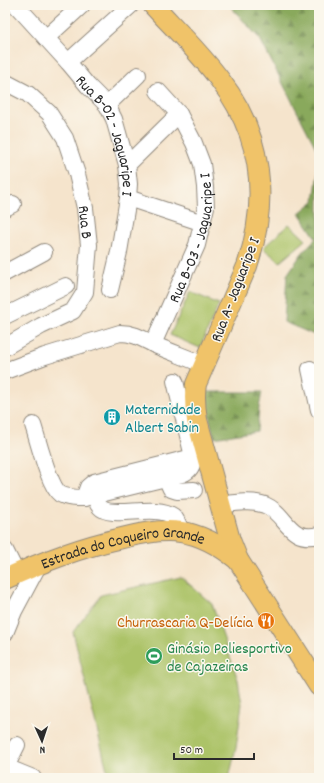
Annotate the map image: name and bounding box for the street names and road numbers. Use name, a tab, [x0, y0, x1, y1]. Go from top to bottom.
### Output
street label: Rua B-02 - Jaguaripe I	[69, 71, 138, 197]
street label: Rua B-03 - Jaguaripe I	[164, 172, 220, 307]
street label: Rua B	[71, 204, 97, 240]
street label: Rua A- Jaguaripe I	[206, 234, 267, 346]
street label: Estrada do Coqueiro Grande	[38, 522, 208, 576]

